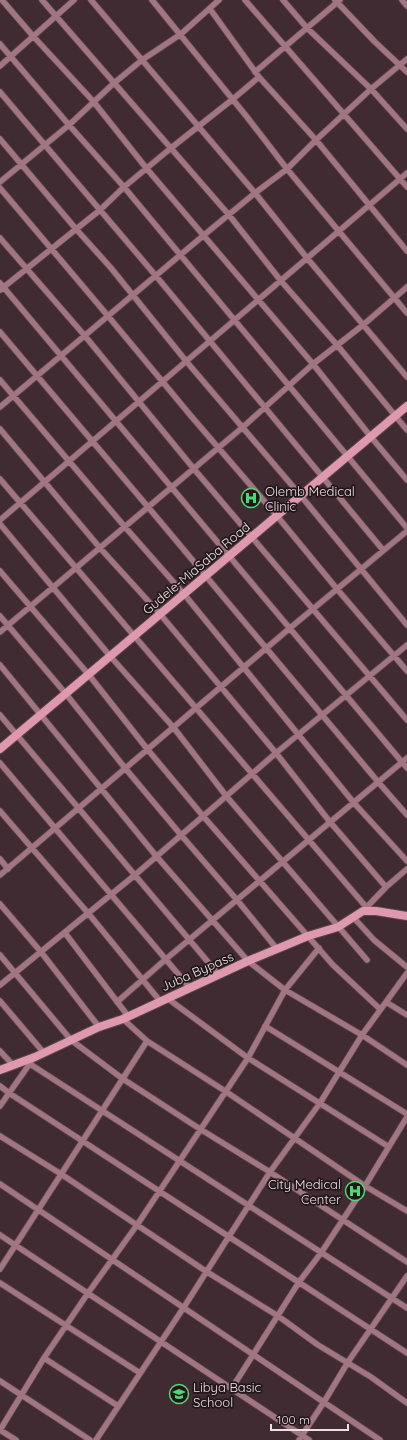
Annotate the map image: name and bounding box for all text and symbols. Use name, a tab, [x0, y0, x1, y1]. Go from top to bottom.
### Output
place label: Olemb Medical Clinic	[265, 483, 355, 514]
hospital icon: Olemb Medical Clinic	[240, 487, 262, 509]
street label: Gudele-MiaSaba Road	[139, 518, 253, 618]
street label: Juba Bypass	[158, 948, 236, 994]
place label: City Medical Center	[268, 1176, 341, 1207]
hospital icon: City Medical Center	[344, 1180, 366, 1202]
place label: Libya Basic School	[193, 1379, 262, 1410]
school or university icon: Libya Basic School	[168, 1383, 190, 1405]
scale bar	[271, 1406, 348, 1432]
text: 100 m	[277, 1412, 310, 1427]

